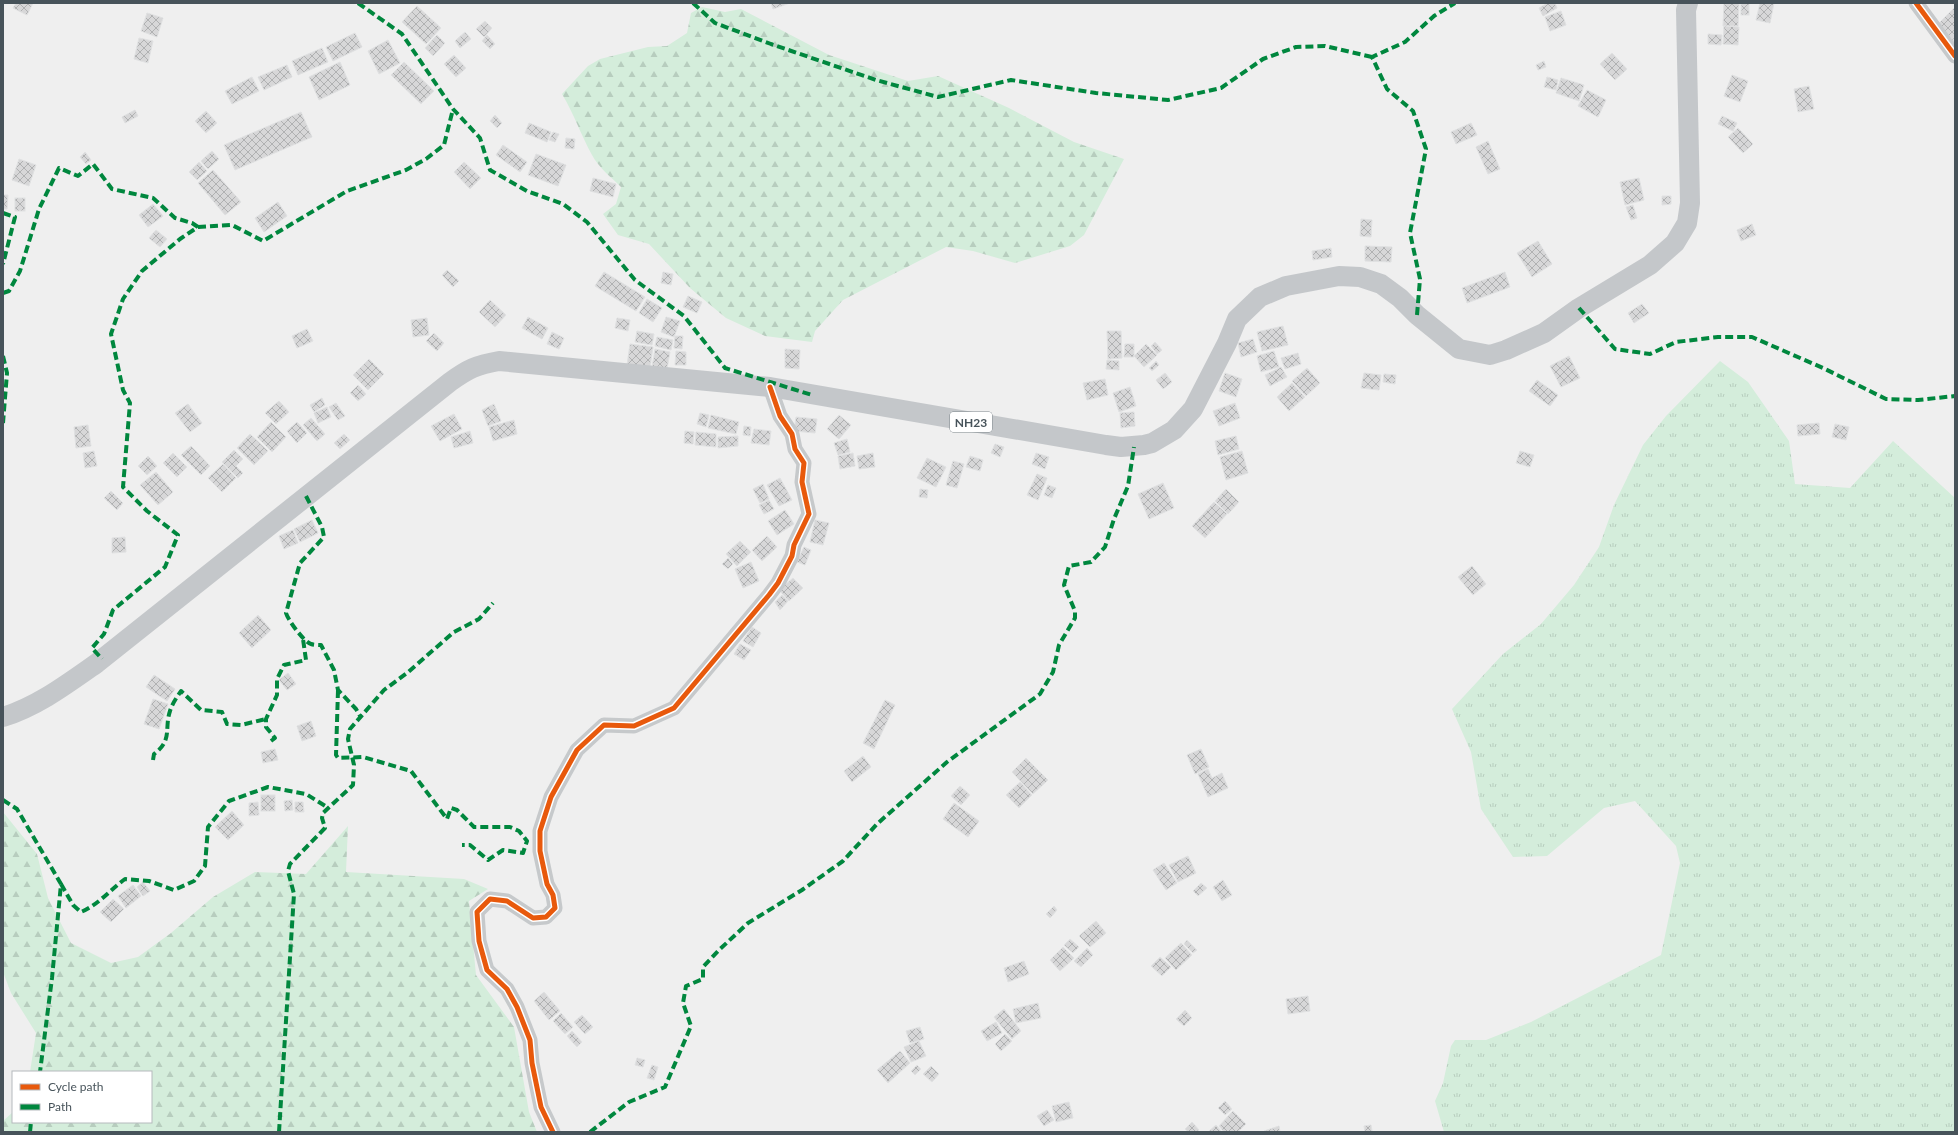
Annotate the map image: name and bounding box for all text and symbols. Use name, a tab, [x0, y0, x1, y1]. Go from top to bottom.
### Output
road number: NH23	[950, 412, 992, 432]
legend	[12, 1071, 152, 1123]
text: Cycle path	[48, 1079, 103, 1094]
text: Path	[48, 1099, 72, 1114]

